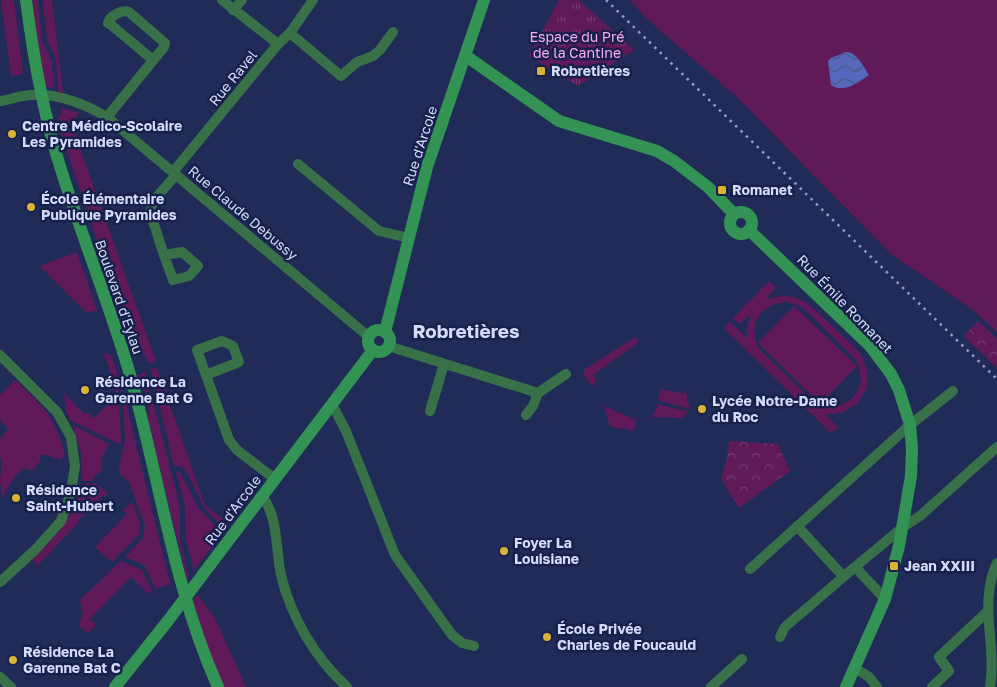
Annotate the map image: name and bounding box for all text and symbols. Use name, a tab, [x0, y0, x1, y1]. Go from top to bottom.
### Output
park label: Espace du Pré de la Cantine	[530, 28, 624, 61]
street label: Rue Ravel	[205, 46, 260, 109]
place label: Robretières	[551, 62, 630, 79]
marker: Robretières	[535, 65, 547, 77]
street label: Rue d'Arcole	[399, 104, 440, 188]
place label: Centre Médico-Scolaire Les Pyramides	[22, 117, 182, 150]
marker: Centre Médico-Scolaire Les Pyramides	[6, 128, 18, 140]
street label: Rue Claude Debussy	[185, 162, 302, 263]
place label: Romanet	[732, 181, 793, 198]
marker: Romanet	[716, 184, 728, 196]
place label: École Élémentaire Publique Pyramides	[41, 190, 177, 223]
marker: École Élémentaire Publique Pyramides	[25, 201, 37, 213]
street label: Boulevard d'Eylau	[92, 237, 147, 356]
street label: Rue Émile Romanet	[794, 251, 897, 356]
district label: Robretières	[412, 319, 520, 342]
place label: Résidence La Garenne Bat G	[95, 373, 193, 406]
marker: Résidence La Garenne Bat G	[79, 384, 91, 396]
place label: Lycée Notre-Dame du Roc	[712, 392, 837, 425]
marker: Lycée Notre-Dame du Roc	[696, 403, 708, 415]
street label: Rue d'Arcole	[201, 471, 264, 548]
place label: Résidence Saint-Hubert	[26, 481, 114, 514]
marker: Résidence Saint-Hubert	[10, 492, 22, 504]
place label: Foyer La Louisiane	[514, 534, 579, 567]
marker: Foyer La Louisiane	[498, 545, 510, 557]
place label: Jean XXIII	[904, 557, 975, 574]
marker: Jean XXIII	[888, 560, 900, 572]
place label: École Privée Charles de Foucauld	[557, 620, 696, 653]
marker: École Privée Charles de Foucauld	[541, 631, 553, 643]
place label: Résidence La Garenne Bat C	[23, 643, 121, 676]
marker: Résidence La Garenne Bat C	[7, 654, 19, 666]

